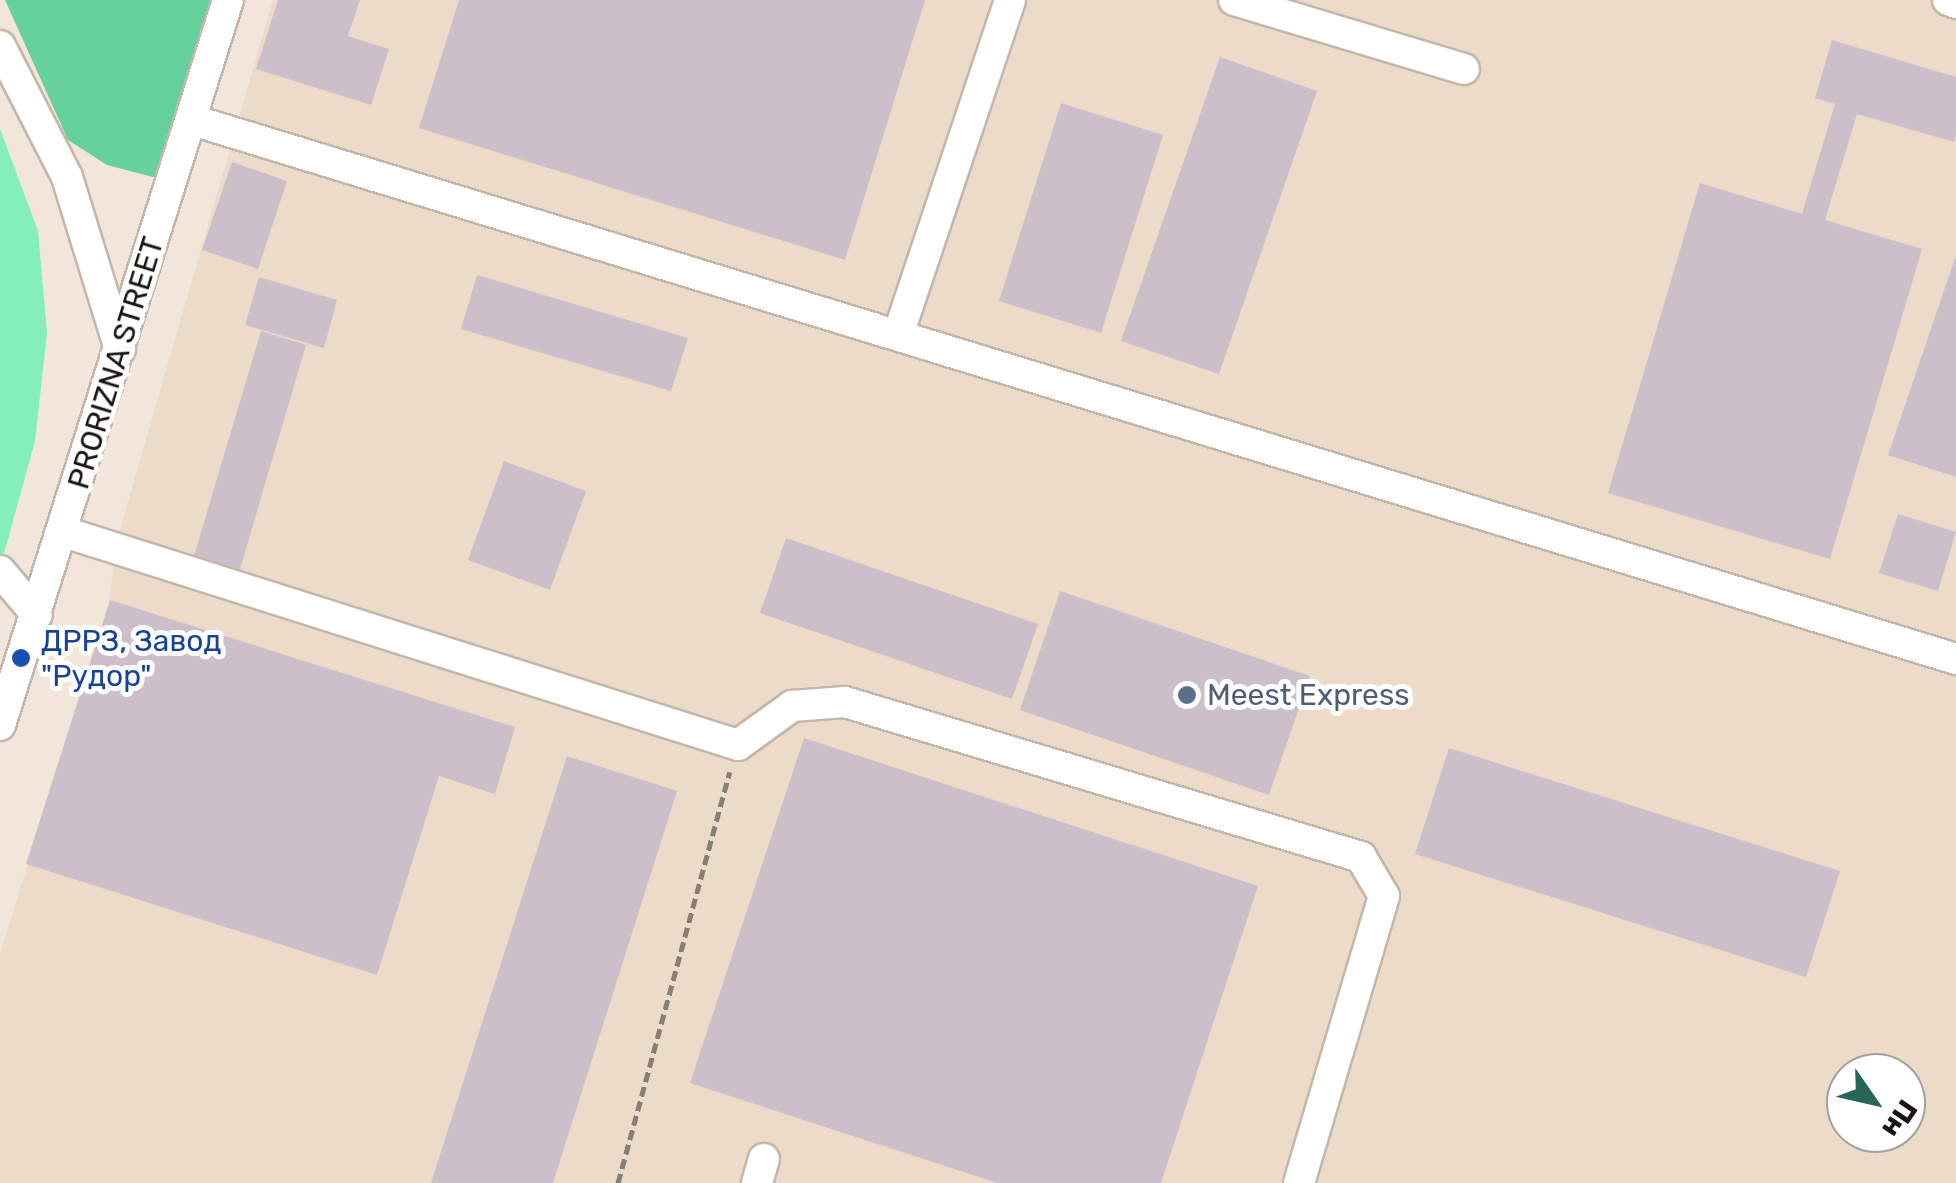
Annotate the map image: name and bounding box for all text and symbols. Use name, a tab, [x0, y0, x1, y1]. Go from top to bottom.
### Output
street label: PRORIZNA STREET	[60, 232, 172, 494]
place label: ДРРЗ, Завод "Рудор"	[41, 623, 221, 694]
marker: ДРРЗ, Завод "Рудор"	[10, 647, 32, 669]
place label: Meest Express	[1207, 677, 1410, 713]
marker: Meest Express	[1176, 684, 1198, 706]
north arrow	[1826, 1053, 1926, 1153]
text: Пн	[1875, 1094, 1924, 1144]

